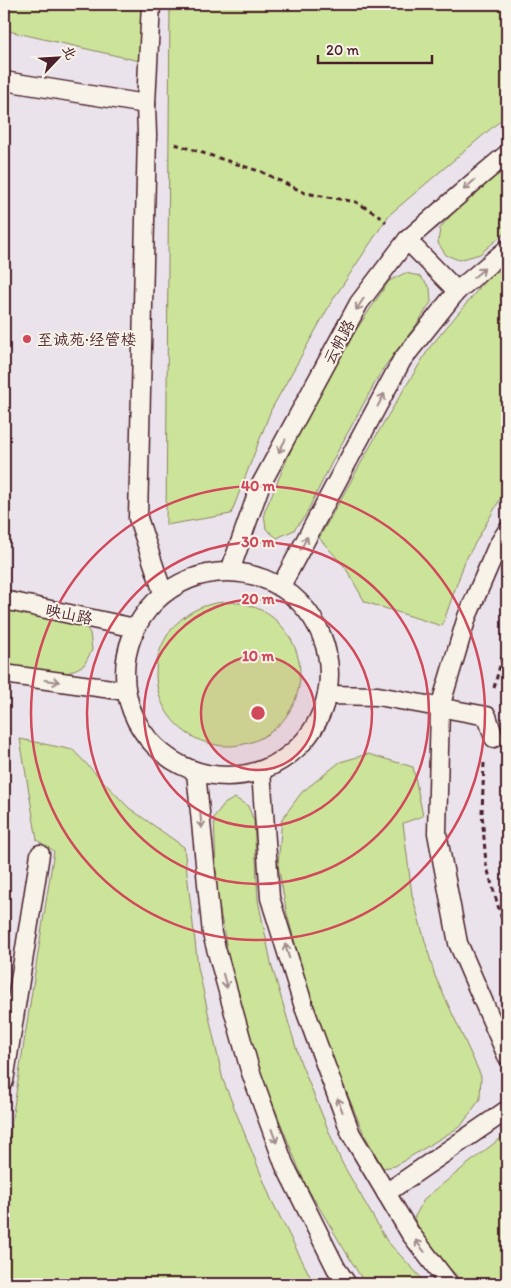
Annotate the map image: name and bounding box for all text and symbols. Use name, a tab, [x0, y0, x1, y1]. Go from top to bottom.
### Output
north arrow	[32, 32, 82, 82]
scale bar	[318, 32, 432, 64]
text: 20 m	[326, 41, 360, 59]
text: 北	[59, 43, 80, 63]
one-way arrow	[463, 179, 476, 191]
one-way arrow	[473, 267, 486, 278]
one-way arrow	[355, 296, 365, 310]
street label: 云帆路	[319, 316, 359, 368]
place label: 至诚苑·经管楼	[37, 330, 137, 349]
marker: 至诚苑·经管楼	[21, 333, 33, 345]
one-way arrow	[377, 393, 386, 408]
one-way arrow	[277, 439, 287, 454]
text: 40 m	[241, 477, 276, 495]
text: 30 m	[241, 533, 275, 551]
one-way arrow	[299, 536, 309, 551]
text: 20 m	[241, 590, 275, 608]
street label: 映山路	[44, 600, 94, 628]
text: 10 m	[242, 647, 274, 665]
one-way arrow	[44, 676, 60, 686]
centre of rings	[249, 704, 267, 722]
one-way arrow	[196, 812, 205, 828]
one-way arrow	[281, 943, 291, 959]
one-way arrow	[221, 972, 230, 988]
one-way arrow	[335, 1097, 344, 1113]
one-way arrow	[270, 1127, 279, 1143]
one-way arrow	[414, 1240, 425, 1253]

